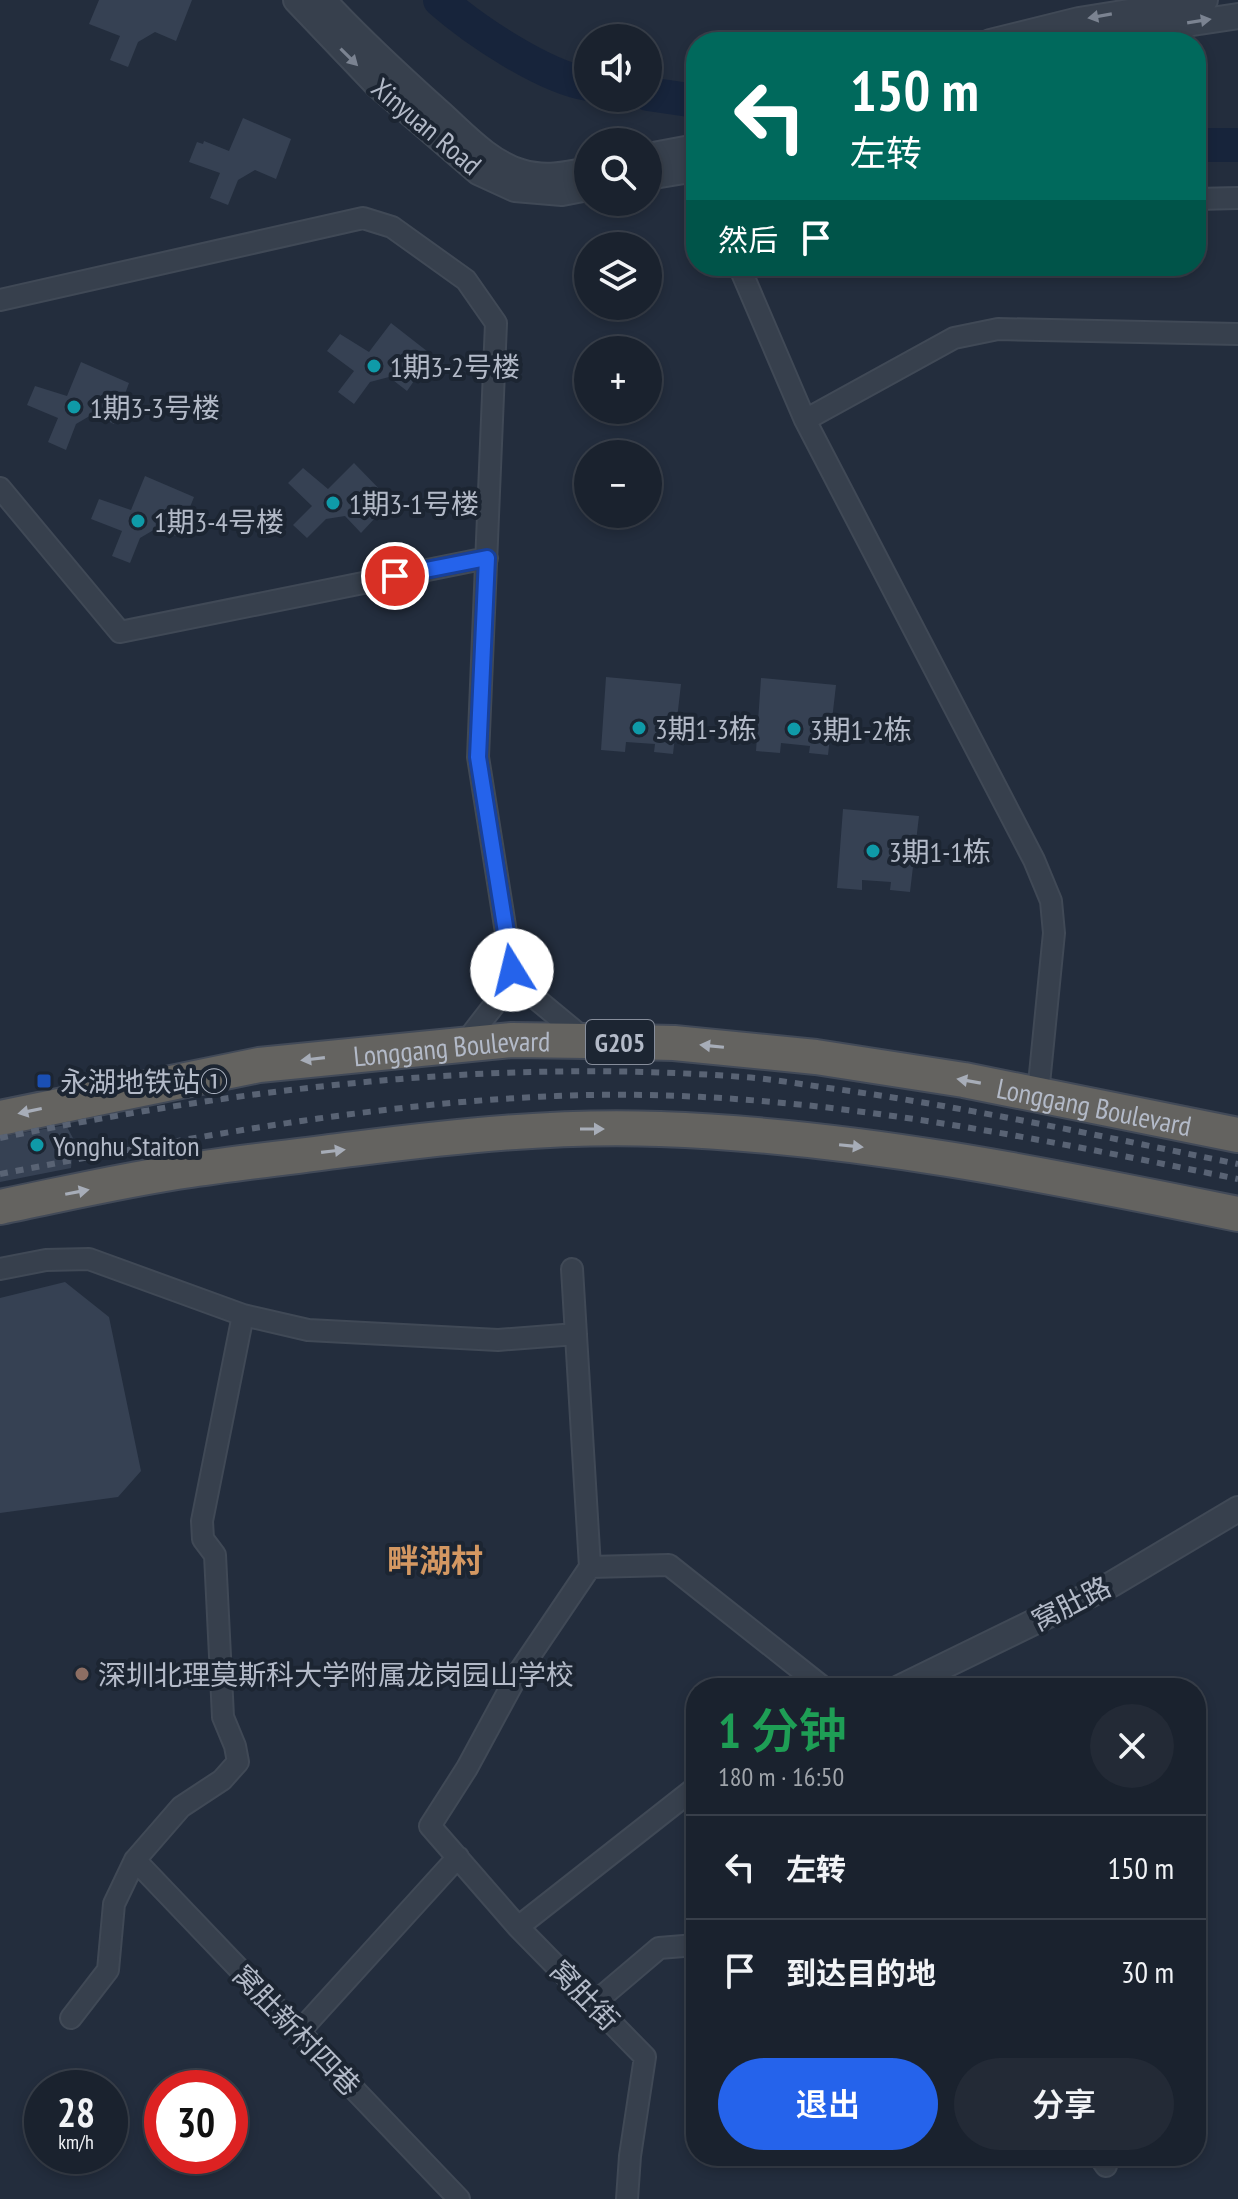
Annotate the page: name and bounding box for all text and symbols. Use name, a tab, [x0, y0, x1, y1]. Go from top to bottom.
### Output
one-way arrow	[1087, 11, 1112, 23]
one-way arrow	[1187, 14, 1212, 26]
map controls	[574, 24, 662, 528]
button: sound	[574, 24, 662, 112]
one-way arrow	[339, 47, 357, 66]
text: 150 m	[850, 54, 979, 126]
icon: left	[718, 64, 822, 168]
street label: Xinyuan Road	[364, 69, 490, 183]
button: search	[574, 128, 662, 216]
text: 左转	[850, 129, 922, 176]
icon: arrive	[794, 216, 838, 260]
text: 然后	[718, 220, 778, 259]
button: layers	[574, 232, 662, 320]
button: +	[574, 336, 662, 424]
place label: 1期3-2号楼	[390, 348, 520, 385]
marker: 1期3-2号楼	[365, 357, 383, 375]
place label: 1期3-3号楼	[90, 389, 220, 426]
marker: 1期3-3号楼	[65, 398, 83, 416]
button: −	[574, 440, 662, 528]
place label: 1期3-1号楼	[349, 485, 479, 522]
marker: 1期3-1号楼	[324, 494, 342, 512]
place label: 1期3-4号楼	[154, 503, 284, 540]
marker: 1期3-4号楼	[129, 512, 147, 530]
pin	[361, 542, 429, 610]
icon: arrive	[373, 554, 417, 598]
place label: 3期1-3栋	[655, 710, 757, 747]
place label: 3期1-2栋	[810, 711, 912, 748]
marker: 3期1-3栋	[630, 719, 648, 737]
marker: 3期1-2栋	[785, 720, 803, 738]
place label: 3期1-1栋	[889, 833, 991, 870]
marker: 3期1-1栋	[864, 842, 882, 860]
position arrow	[470, 928, 554, 1012]
road number: G205	[586, 1020, 654, 1064]
street label: Longgang Boulevard	[352, 1021, 550, 1074]
one-way arrow	[699, 1040, 724, 1053]
one-way arrow	[300, 1053, 325, 1066]
place label: 永湖地铁站①	[60, 1063, 228, 1100]
street label: Longgang Boulevard	[994, 1069, 1195, 1144]
marker: 永湖地铁站①	[35, 1072, 53, 1090]
one-way arrow	[957, 1074, 982, 1087]
one-way arrow	[17, 1105, 42, 1118]
one-way arrow	[580, 1123, 605, 1135]
place label: Yonghu Staiton	[53, 1127, 199, 1164]
marker: Yonghu Staiton	[28, 1136, 46, 1154]
one-way arrow	[839, 1139, 864, 1152]
one-way arrow	[321, 1145, 346, 1158]
one-way arrow	[64, 1185, 89, 1197]
district label: 畔湖村	[387, 1539, 483, 1581]
street label: 窝肚路	[1025, 1567, 1117, 1639]
place label: 深圳北理莫斯科大学附属龙岗园山学校	[98, 1656, 574, 1693]
marker: 深圳北理莫斯科大学附属龙岗园山学校	[73, 1665, 91, 1683]
text: 1 分钟	[718, 1699, 847, 1761]
button: close	[1090, 1704, 1174, 1788]
text: 180 m · 16:50	[718, 1760, 844, 1793]
icon: left	[718, 1845, 762, 1889]
text: 150 m	[1108, 1848, 1174, 1887]
text: 左转	[786, 1849, 846, 1888]
icon: arrive	[718, 1949, 762, 1993]
street label: 窝肚街	[543, 1952, 627, 2038]
text: 30 m	[1121, 1952, 1174, 1991]
text: 到达目的地	[786, 1953, 936, 1992]
street label: 窝肚新村四巷	[225, 1957, 369, 2103]
button: 退出	[718, 2058, 938, 2150]
button: 分享	[954, 2058, 1174, 2150]
speed limit sign: 30	[144, 2070, 248, 2174]
text: 28	[57, 2086, 95, 2138]
text: km/h	[58, 2129, 94, 2155]

